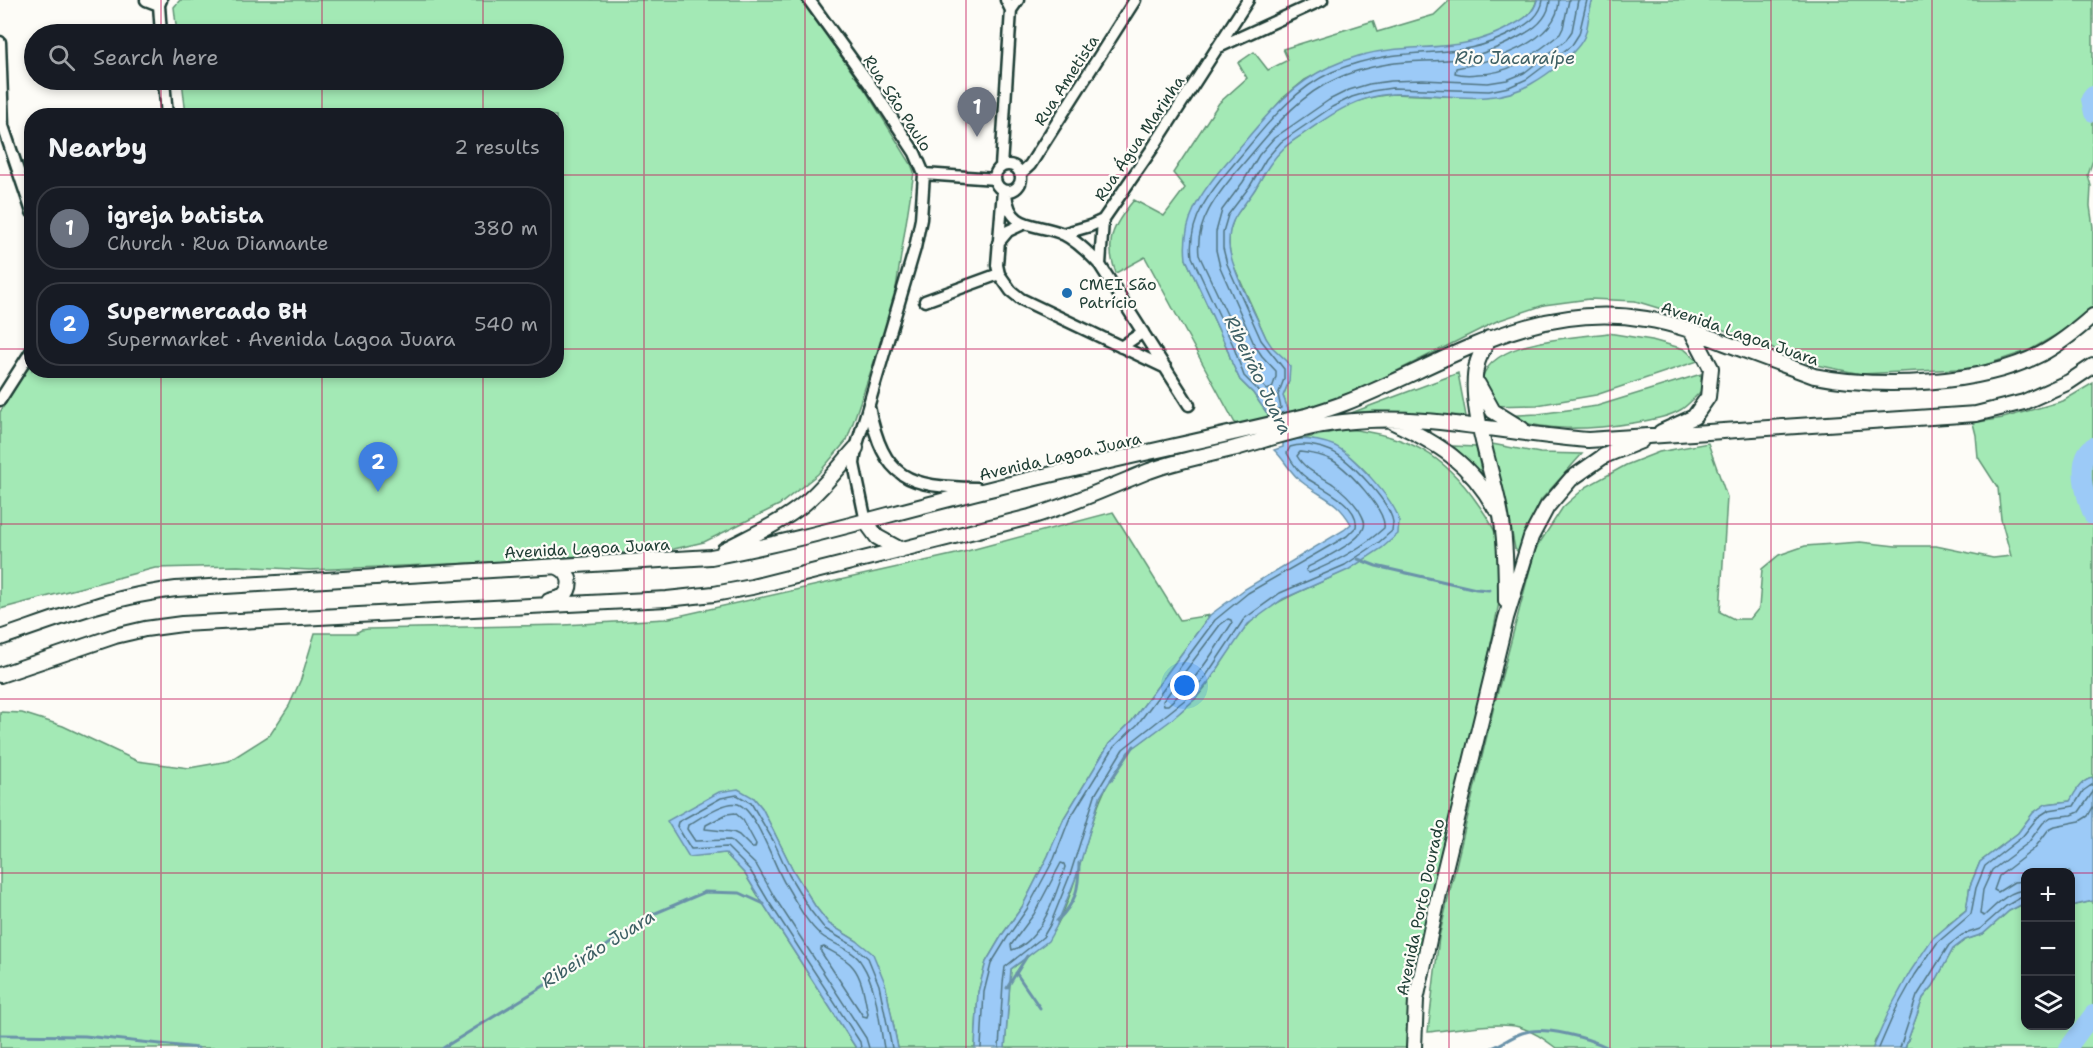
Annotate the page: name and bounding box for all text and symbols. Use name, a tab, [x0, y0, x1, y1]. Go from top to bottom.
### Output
search box	[24, 24, 564, 90]
street label: Rua Ametista	[1029, 31, 1104, 130]
icon: search	[45, 41, 78, 74]
text: Search here	[93, 43, 219, 72]
water label: Rio Jacaraípe	[1455, 46, 1575, 70]
street label: Rua São Paulo	[859, 51, 937, 155]
street label: Rua Água Marinha	[1090, 71, 1189, 205]
pin: 1	[958, 88, 996, 137]
text: Nearby	[48, 130, 147, 165]
text: 2 results	[454, 134, 540, 160]
text: igreja batista	[107, 201, 264, 230]
text: 1	[65, 215, 74, 241]
text: 380 m	[473, 215, 538, 241]
text: Church · Rua Diamante	[107, 230, 329, 256]
place label: CMEI São Patrício	[1079, 274, 1157, 313]
marker: CMEI São Patrício	[1060, 286, 1074, 300]
text: Supermercado BH	[107, 297, 307, 326]
street label: Avenida Lagoa Juara	[1658, 297, 1822, 370]
text: 2	[63, 311, 77, 337]
text: 540 m	[474, 311, 538, 337]
water label: Ribeirão Juara	[1219, 311, 1297, 439]
text: Supermarket · Avenida Lagoa Juara	[107, 326, 455, 352]
street label: Avenida Lagoa Juara	[977, 428, 1143, 485]
pin: 2	[358, 442, 398, 492]
street label: Avenida Lagoa Juara	[504, 534, 670, 563]
your location	[1170, 671, 1199, 700]
street label: Avenida Porto Dourado	[1391, 817, 1449, 997]
map controls	[2021, 868, 2075, 1030]
button: +	[2021, 868, 2075, 922]
water label: Ribeirão Juara	[537, 904, 659, 994]
button: −	[2021, 922, 2075, 976]
button: layers	[2021, 976, 2075, 1030]

